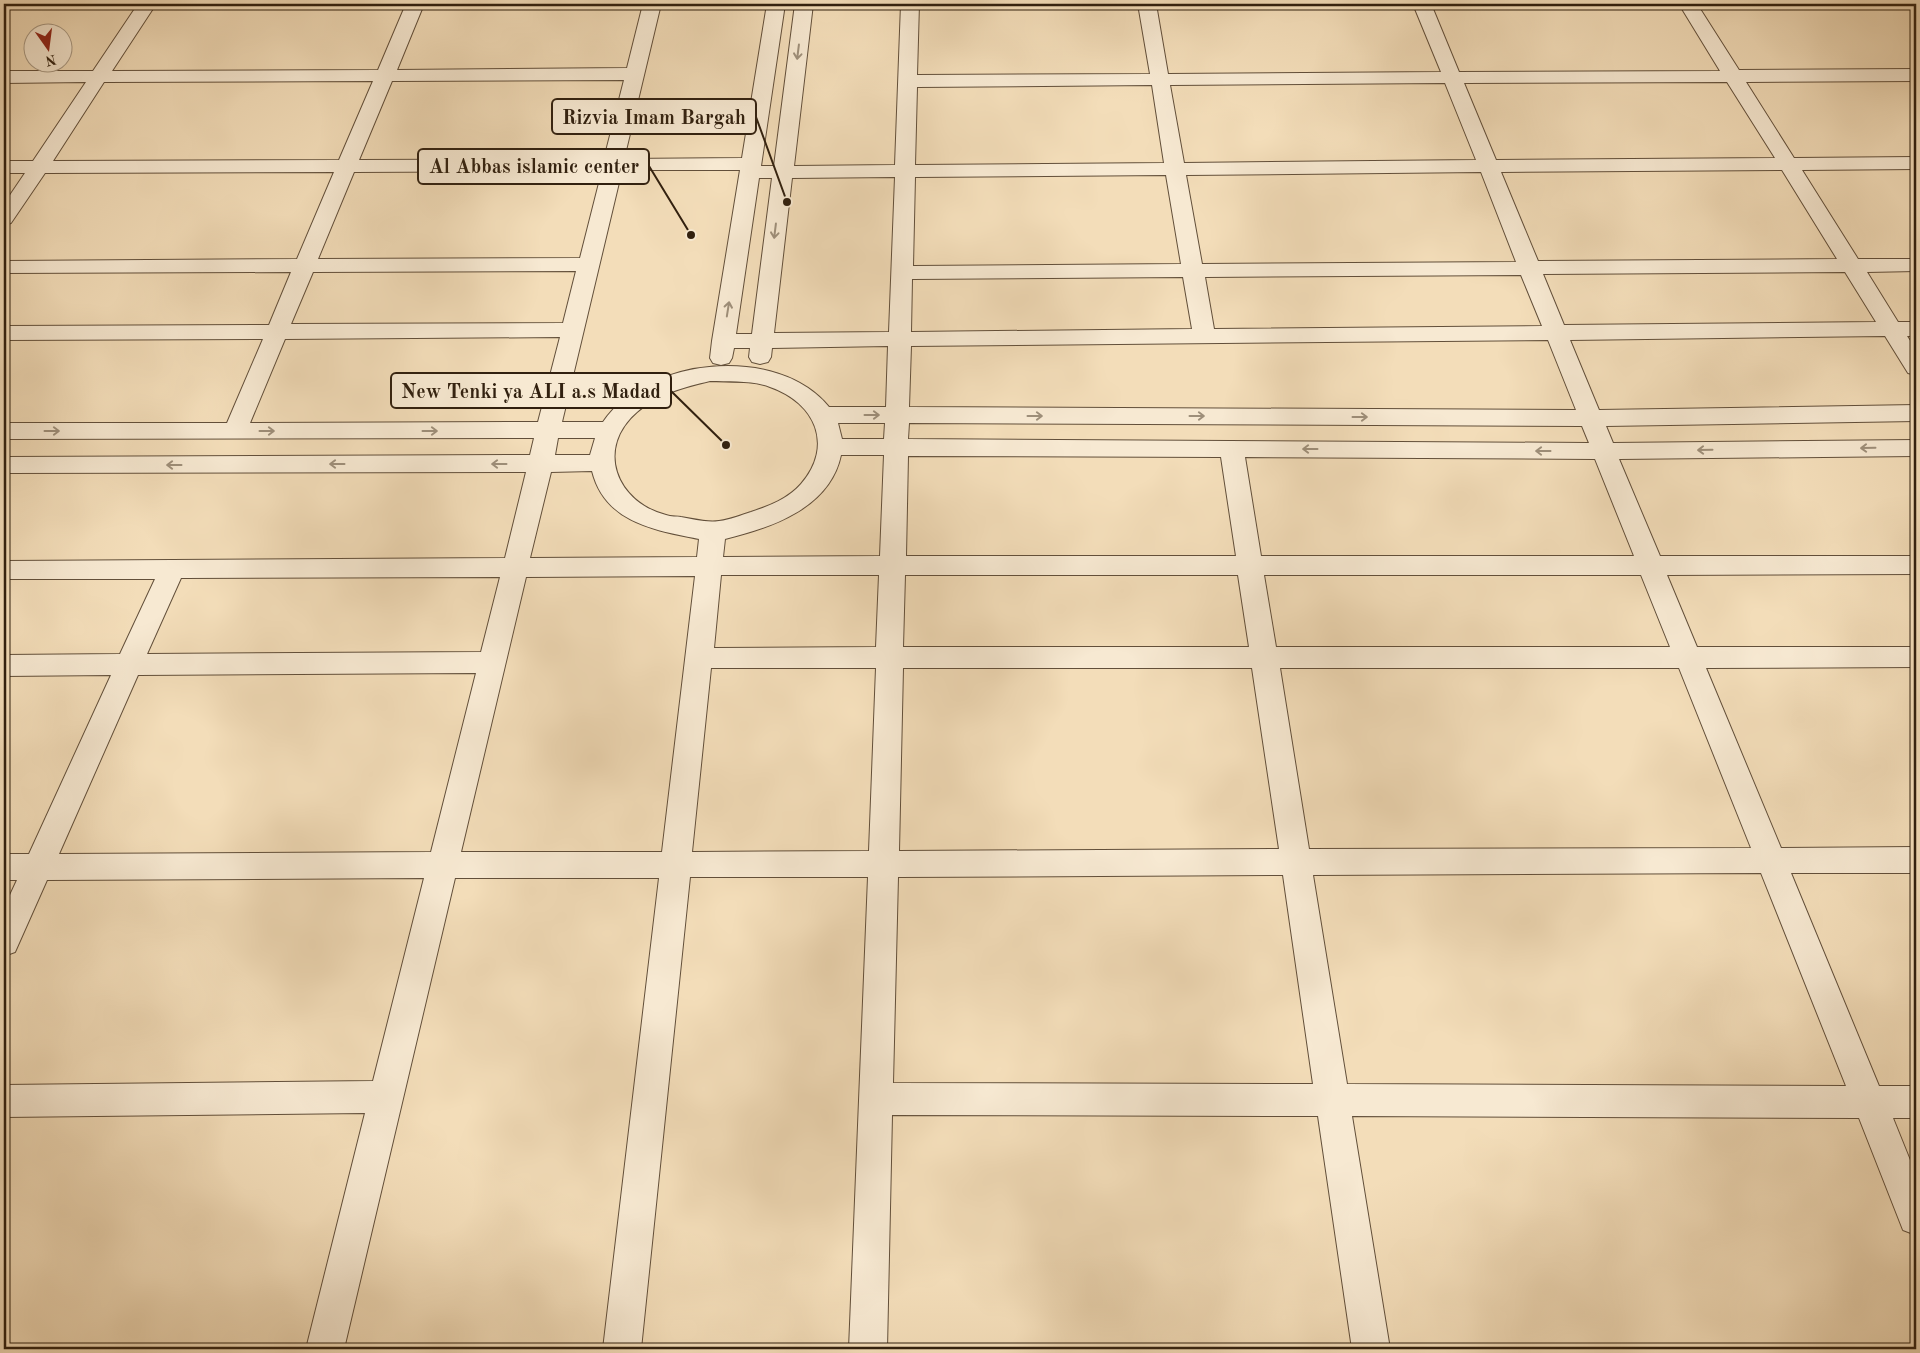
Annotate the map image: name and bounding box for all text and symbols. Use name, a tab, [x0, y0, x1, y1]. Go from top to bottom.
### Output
north arrow	[22, 22, 72, 72]
one-way arrow	[792, 44, 802, 60]
text: N	[44, 52, 58, 68]
callout: Rizvia Imam Bargah	[552, 99, 756, 134]
text: Rizvia Imam Bargah	[562, 109, 746, 129]
callout: Al Abbas islamic center	[418, 149, 649, 184]
text: Al Abbas islamic center	[429, 158, 640, 178]
one-way arrow	[770, 222, 780, 238]
one-way arrow	[724, 301, 734, 317]
callout: New Tenki ya ALI a.s Madad	[391, 373, 671, 408]
text: New Tenki ya ALI a.s Madad	[401, 383, 661, 403]
one-way arrow	[864, 410, 880, 420]
one-way arrow	[1027, 411, 1043, 420]
one-way arrow	[1189, 411, 1205, 421]
one-way arrow	[1352, 412, 1368, 422]
one-way arrow	[44, 426, 60, 436]
one-way arrow	[259, 426, 275, 436]
one-way arrow	[422, 426, 438, 436]
one-way arrow	[1860, 443, 1876, 453]
one-way arrow	[1302, 445, 1318, 454]
one-way arrow	[1697, 445, 1714, 455]
one-way arrow	[1535, 446, 1551, 456]
one-way arrow	[329, 459, 346, 469]
one-way arrow	[492, 459, 508, 469]
one-way arrow	[167, 460, 183, 470]

